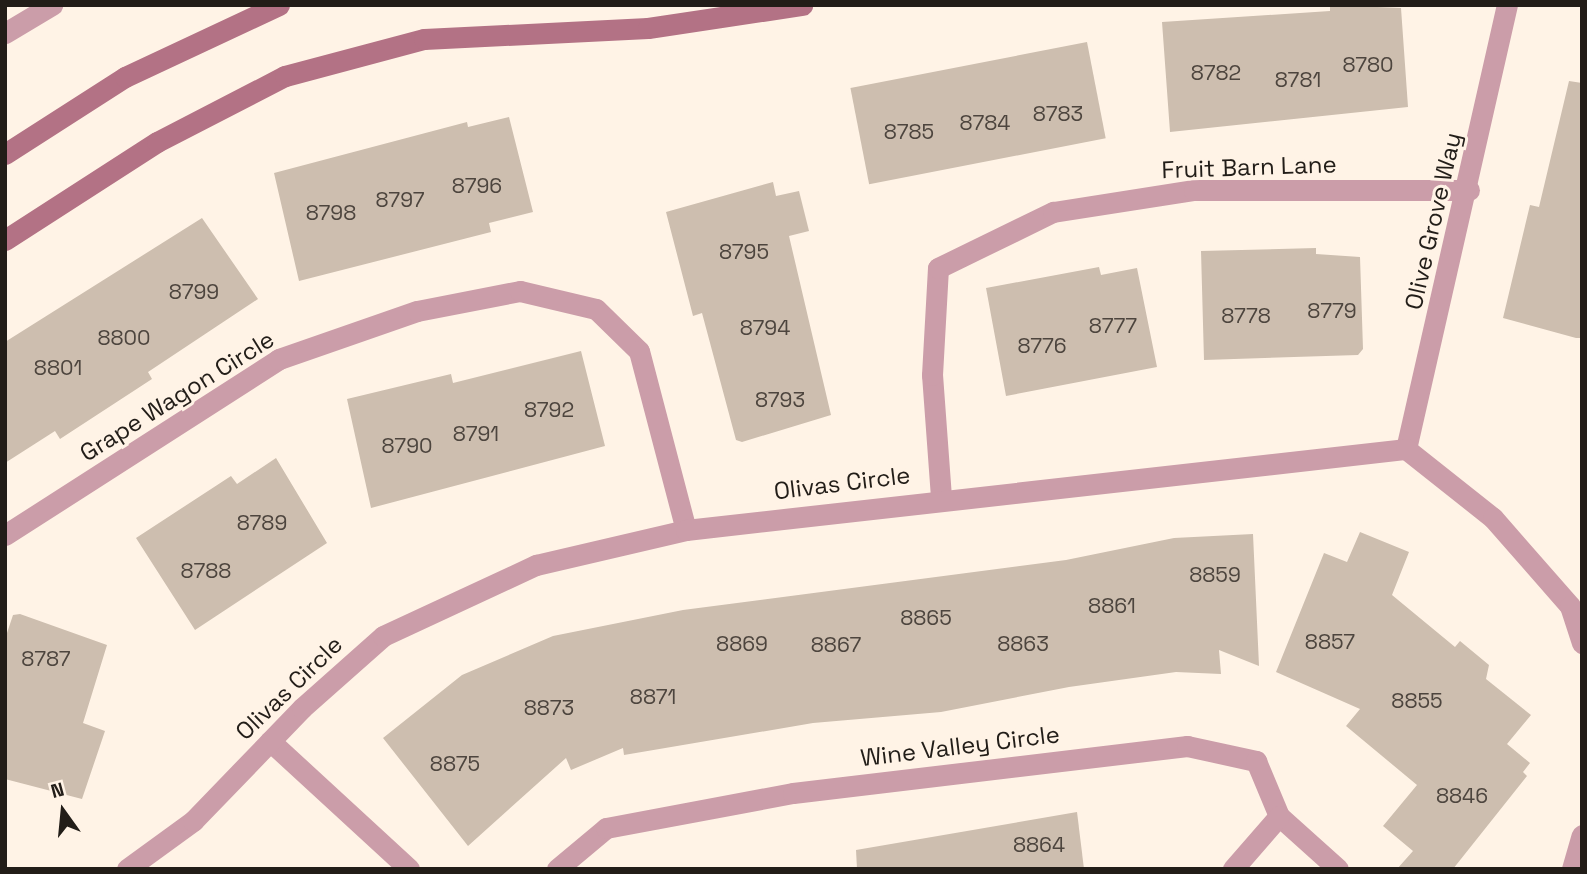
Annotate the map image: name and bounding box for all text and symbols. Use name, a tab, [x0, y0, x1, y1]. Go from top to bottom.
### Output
house number: 8780	[1342, 52, 1394, 78]
house number: 8782	[1191, 60, 1241, 86]
house number: 8781	[1275, 67, 1321, 93]
house number: 8783	[1033, 101, 1083, 127]
house number: 8784	[960, 110, 1010, 136]
house number: 8785	[884, 119, 934, 145]
street label: Olive Grove Way	[1399, 129, 1467, 313]
street label: Fruit Barn Lane	[1161, 150, 1337, 184]
house number: 8796	[452, 173, 502, 199]
house number: 8797	[376, 187, 424, 213]
house number: 8798	[306, 200, 356, 226]
house number: 8795	[719, 239, 769, 265]
house number: 8799	[169, 279, 219, 305]
house number: 8779	[1307, 298, 1357, 324]
house number: 8778	[1221, 303, 1271, 329]
house number: 8777	[1089, 313, 1137, 339]
house number: 8794	[740, 315, 790, 341]
street label: Grape Wagon Circle	[74, 324, 280, 468]
house number: 8800	[97, 325, 151, 351]
house number: 8776	[1017, 333, 1067, 359]
house number: 8801	[34, 355, 82, 381]
house number: 8793	[755, 387, 805, 413]
house number: 8792	[524, 397, 574, 423]
house number: 8791	[453, 421, 499, 447]
house number: 8790	[382, 433, 432, 459]
street label: Olivas Circle	[772, 460, 912, 506]
house number: 8789	[237, 510, 287, 536]
house number: 8788	[181, 558, 231, 584]
house number: 8859	[1189, 562, 1241, 588]
house number: 8861	[1088, 593, 1136, 619]
house number: 8865	[900, 605, 952, 631]
house number: 8857	[1305, 629, 1355, 655]
street label: Olivas Circle	[230, 630, 348, 746]
house number: 8869	[716, 631, 768, 657]
house number: 8863	[997, 631, 1049, 657]
house number: 8867	[811, 632, 861, 658]
house number: 8787	[21, 646, 71, 672]
house number: 8871	[630, 684, 676, 710]
house number: 8855	[1391, 688, 1443, 714]
house number: 8873	[524, 695, 574, 721]
street label: Wine Valley Circle	[859, 719, 1061, 773]
house number: 8875	[430, 751, 480, 777]
north arrow	[28, 776, 98, 846]
text: N	[48, 777, 67, 804]
house number: 8846	[1436, 783, 1488, 809]
house number: 8864	[1013, 832, 1065, 858]

